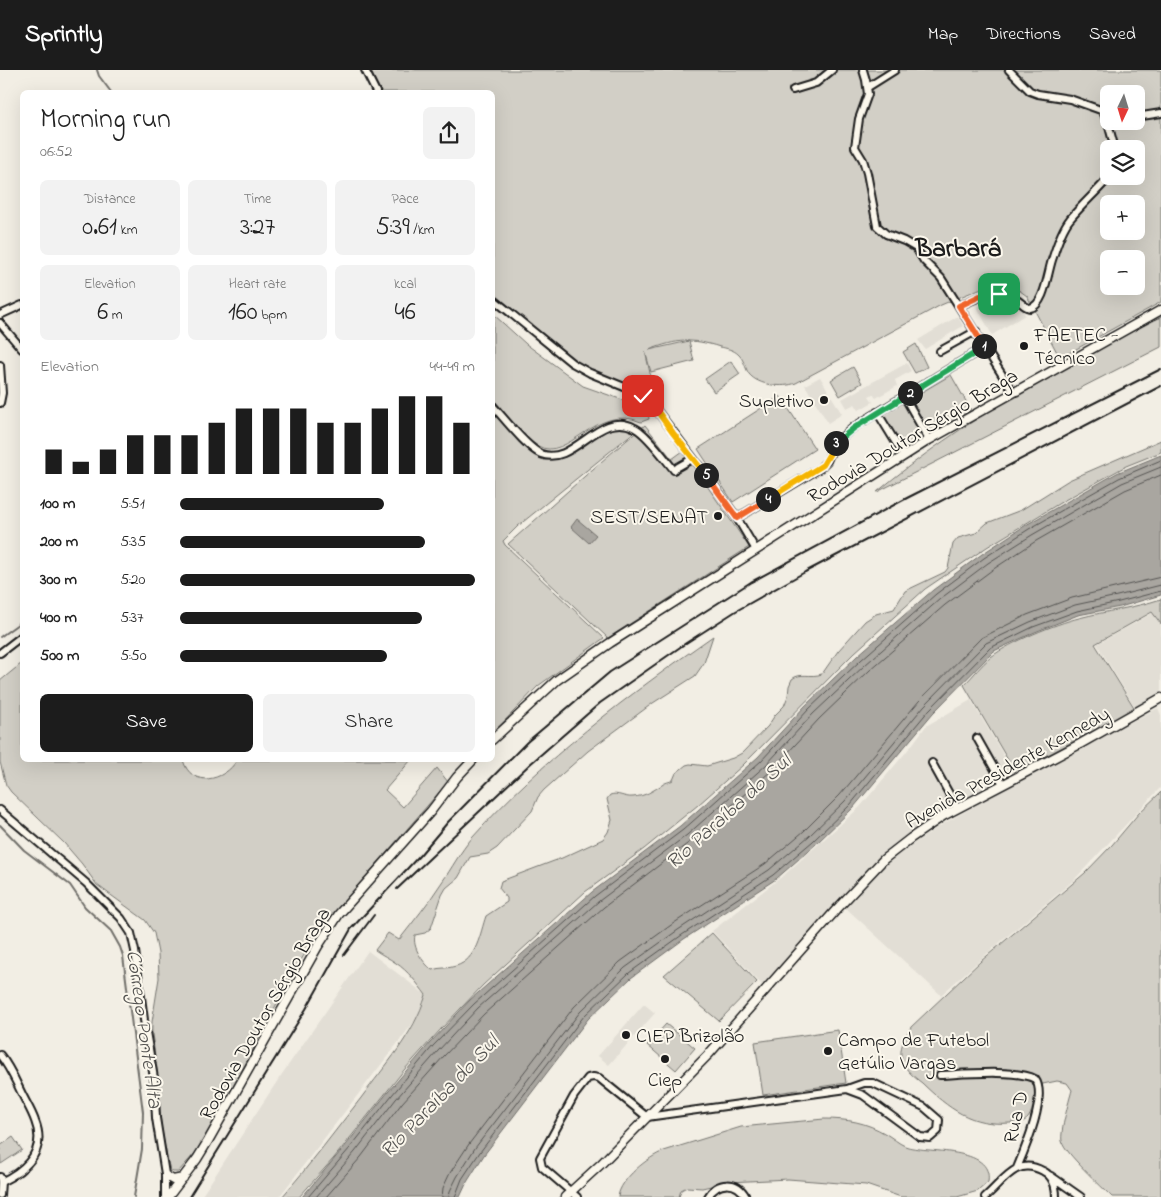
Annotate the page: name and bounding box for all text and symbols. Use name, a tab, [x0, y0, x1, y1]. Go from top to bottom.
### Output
text: Sprintly	[25, 18, 103, 53]
text: Map	[928, 22, 958, 48]
text: Directions	[986, 22, 1061, 48]
text: Saved	[1089, 22, 1136, 48]
north arrow	[1100, 85, 1145, 130]
map controls	[1100, 85, 1145, 295]
text: Morning run	[40, 100, 171, 141]
button: share	[423, 107, 475, 159]
text: 06:52	[40, 140, 72, 164]
button: layers	[1100, 140, 1145, 185]
text: Distance	[84, 189, 136, 210]
text: Time	[244, 189, 271, 210]
text: Pace	[392, 189, 419, 210]
button: +	[1100, 195, 1145, 240]
text: 0.61	[82, 210, 117, 246]
text: 3:27	[240, 210, 275, 246]
text: 5:39	[376, 210, 410, 246]
text: km	[117, 220, 138, 241]
text: /km	[410, 220, 435, 241]
district label: Barbará	[914, 232, 1001, 268]
button: −	[1100, 250, 1145, 295]
pin	[978, 273, 1020, 315]
text: Elevation	[84, 274, 136, 295]
text: Heart rate	[229, 274, 286, 295]
text: kcal	[394, 274, 416, 295]
icon: arrive	[985, 280, 1013, 308]
text: 6	[97, 295, 108, 331]
text: 160	[228, 295, 258, 331]
text: 46	[395, 295, 416, 331]
text: m	[108, 305, 123, 326]
text: bpm	[258, 305, 287, 326]
place label: FAETEC - Técnico	[1033, 322, 1118, 374]
pin: 1	[972, 334, 996, 358]
text: 1	[982, 336, 987, 357]
marker: FAETEC - Técnico	[1018, 340, 1030, 352]
text: Elevation	[40, 355, 99, 379]
text: 44–49 m	[429, 355, 475, 379]
street label: Rodovia Doutor Sérgio Braga	[802, 363, 1025, 513]
pin	[622, 375, 664, 417]
pin: 2	[898, 380, 922, 406]
icon: check	[629, 382, 657, 410]
text: 2	[907, 383, 914, 404]
place label: Supletivo	[739, 388, 814, 417]
marker: Supletivo	[818, 394, 830, 406]
pin: 3	[824, 430, 848, 456]
text: 3	[834, 433, 839, 454]
pin: 5	[694, 462, 718, 488]
text: 5	[702, 465, 711, 486]
pin: 4	[756, 486, 780, 512]
text: 4	[766, 489, 771, 510]
text: 100 m	[40, 492, 75, 516]
text: 5:51	[120, 492, 145, 516]
place label: SEST/SENAT	[590, 504, 708, 533]
marker: SEST/SENAT	[712, 510, 724, 522]
text: 200 m	[40, 530, 78, 554]
text: 5:35	[120, 530, 146, 554]
text: 300 m	[40, 568, 77, 592]
text: 5:20	[120, 568, 145, 592]
text: 400 m	[40, 606, 77, 630]
text: 5:37	[120, 606, 144, 630]
text: 500 m	[40, 644, 79, 668]
text: 5:50	[120, 644, 147, 668]
button: Save	[40, 694, 253, 752]
button: Share	[263, 694, 475, 752]
street label: Avenida Presidente Kennedy	[901, 701, 1116, 838]
water label: Rio Paraíba do Sul	[660, 746, 801, 877]
street label: Rodovia Doutor Sérgio Braga	[193, 903, 340, 1126]
water label: Córrego Ponte Alta	[116, 948, 169, 1111]
place label: CIEP Brizolão	[636, 1023, 745, 1052]
place label: Campo de Futebol Getúlio Vargas	[838, 1027, 989, 1080]
water label: Rio Paraíba do Sul	[374, 1028, 509, 1165]
marker: CIEP Brizolão	[620, 1029, 632, 1041]
marker: Campo de Futebol Getúlio Vargas	[822, 1045, 834, 1057]
marker: Ciep	[659, 1053, 671, 1065]
place label: Ciep	[648, 1067, 682, 1096]
street label: Rua D	[997, 1089, 1038, 1147]

